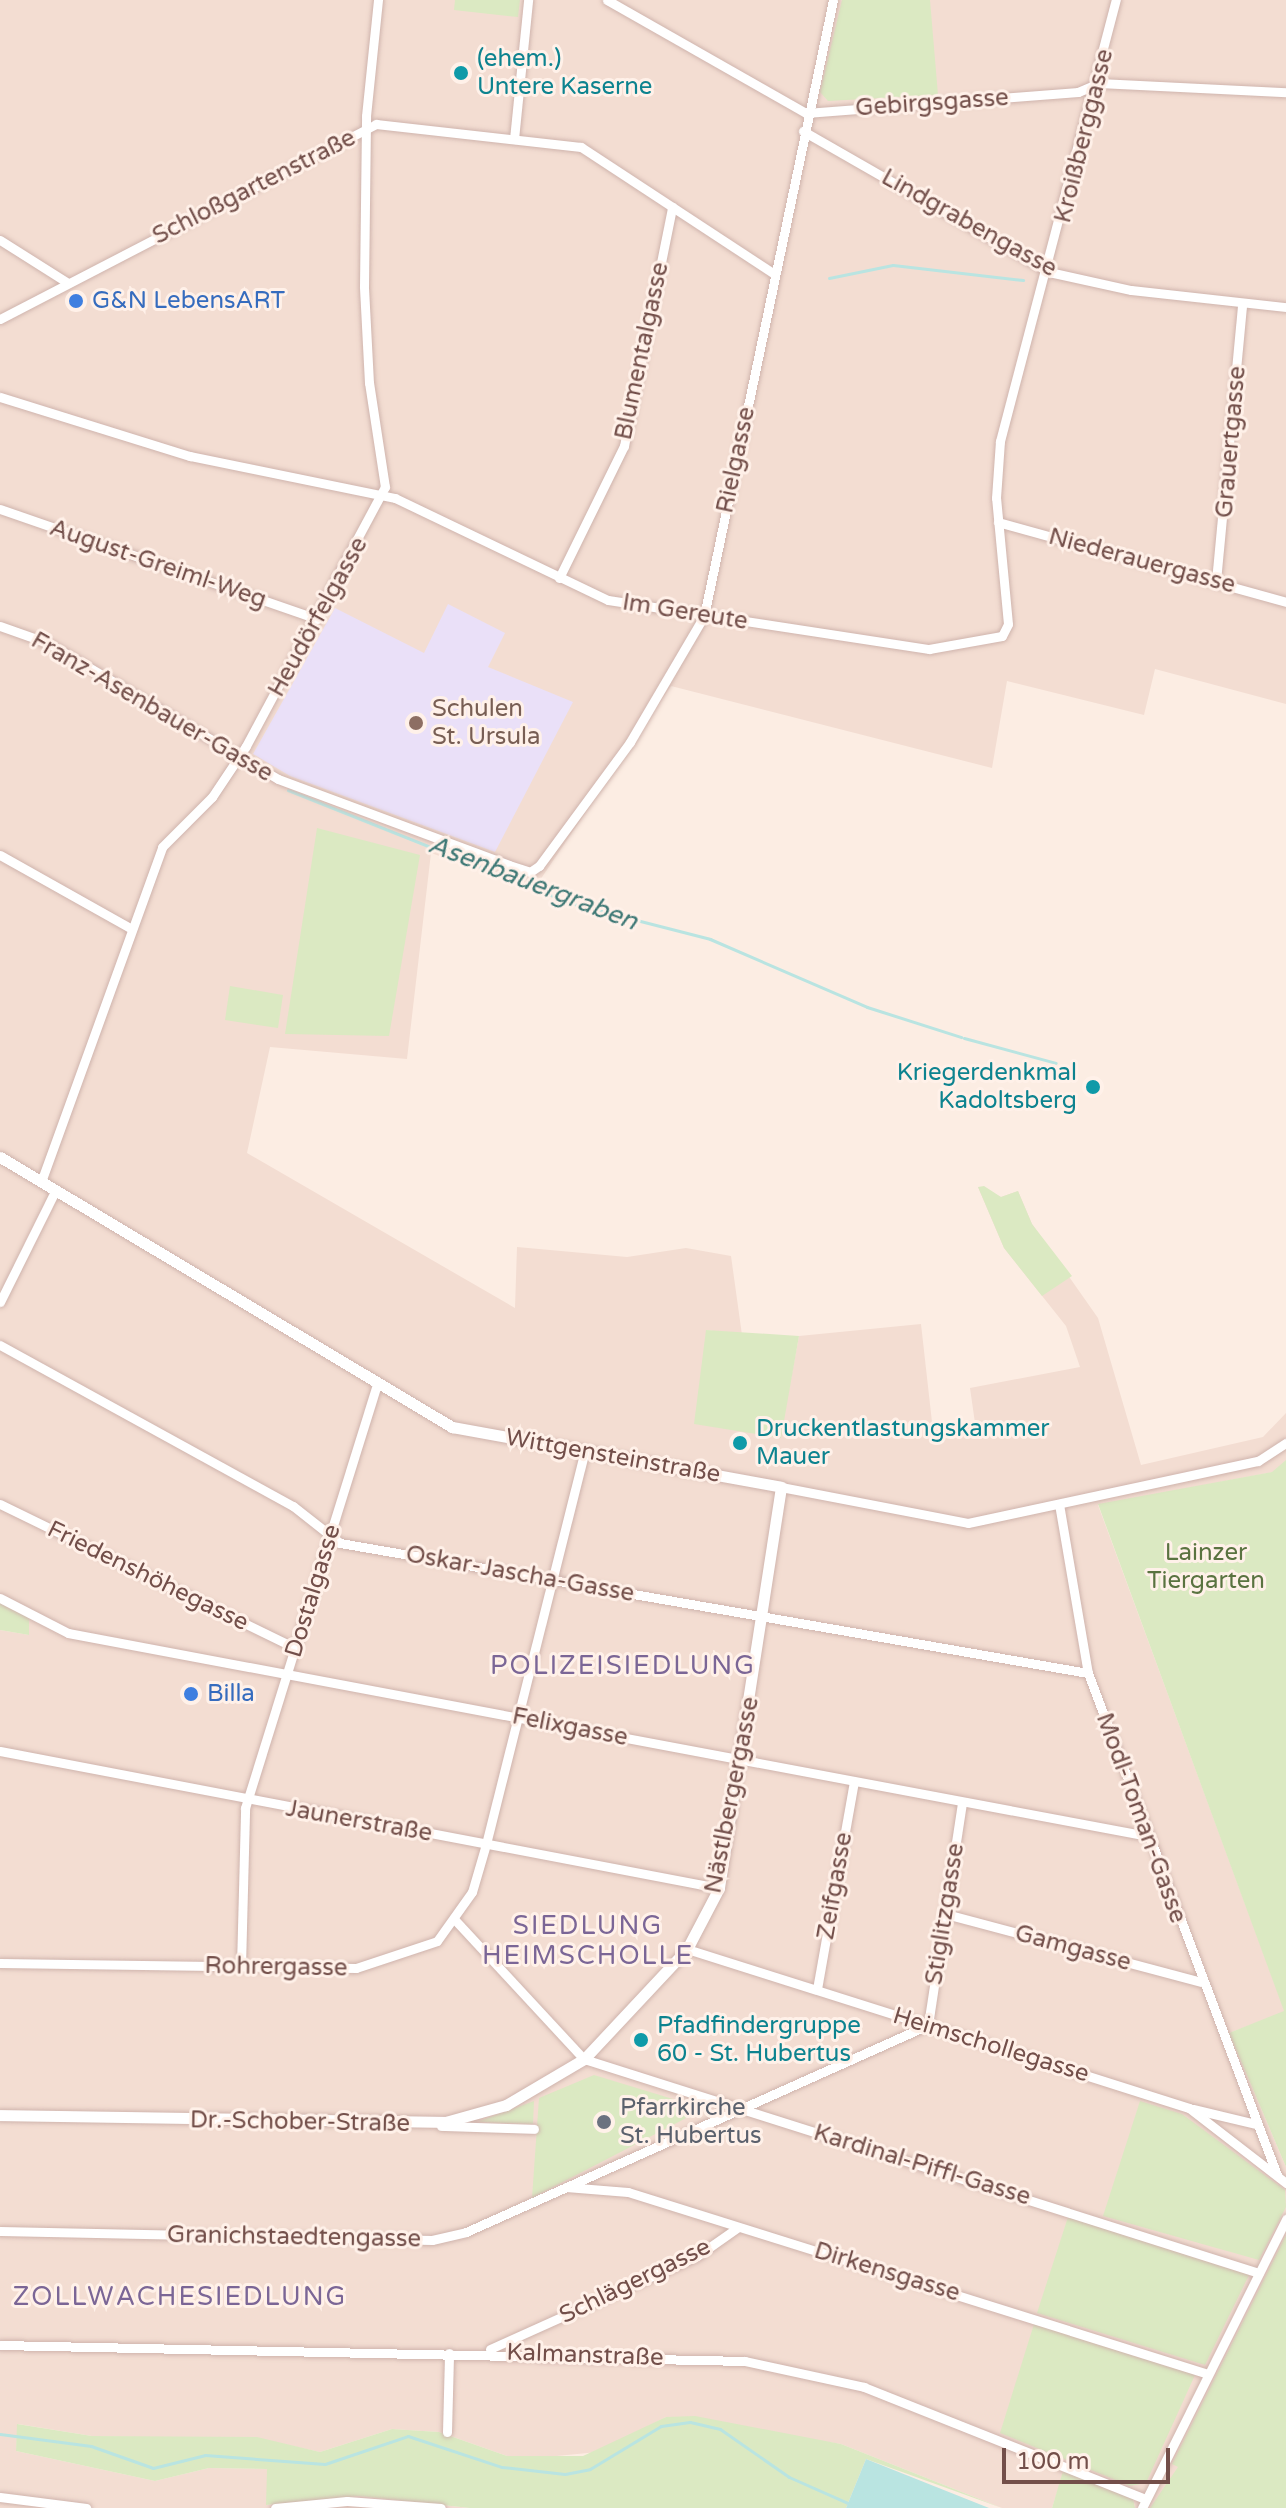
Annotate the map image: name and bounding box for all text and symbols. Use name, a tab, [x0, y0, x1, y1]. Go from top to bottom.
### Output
place label: (ehem.) Untere Kaserne	[477, 45, 652, 101]
street label: Kroißberggasse	[1048, 46, 1120, 226]
marker: (ehem.) Untere Kaserne	[452, 64, 470, 82]
street label: Gebirgsgasse	[854, 83, 1010, 123]
street label: Schloßgartenstraße	[148, 123, 360, 251]
street label: Lindgrabengasse	[876, 163, 1062, 283]
street label: Blumentalgasse	[609, 260, 675, 442]
place label: G&N LebensART	[92, 287, 285, 315]
marker: G&N LebensART	[67, 292, 85, 310]
street label: Grauertgasse	[1210, 365, 1252, 519]
street label: Rielgasse	[711, 404, 761, 516]
street label: August-Greiml-Weg	[46, 513, 270, 615]
street label: Niederauergasse	[1045, 522, 1239, 600]
street label: Heudörfelgasse	[262, 532, 374, 702]
street label: Im Gereute	[620, 588, 750, 636]
street label: Franz-Asenbauer-Gasse	[26, 626, 278, 788]
place label: Schulen St. Ursula	[432, 695, 540, 751]
marker: Schulen St. Ursula	[407, 714, 425, 732]
water label: Asenbauergraben	[424, 829, 642, 937]
place label: Kriegerdenkmal Kadoltsberg	[897, 1059, 1077, 1115]
marker: Kriegerdenkmal Kadoltsberg	[1084, 1078, 1102, 1096]
place label: Druckentlastungskammer Mauer	[756, 1415, 1049, 1471]
street label: Wittgensteinstraße	[503, 1423, 723, 1489]
marker: Druckentlastungskammer Mauer	[731, 1434, 749, 1452]
street label: Friedenshöhegasse	[43, 1515, 253, 1637]
street label: Dostalgasse	[279, 1521, 347, 1661]
park label: Lainzer Tiergarten	[1147, 1539, 1265, 1595]
street label: Oskar-Jascha-Gasse	[404, 1540, 636, 1608]
district label: POLIZEISIEDLUNG	[490, 1650, 756, 1682]
place label: Billa	[207, 1680, 255, 1708]
marker: Billa	[182, 1685, 200, 1703]
street label: Nästlbergergasse	[699, 1694, 765, 1896]
street label: Felixgasse	[510, 1702, 630, 1752]
street label: Modl-Toman-Gasse	[1090, 1709, 1192, 1927]
street label: Jaunerstraße	[284, 1794, 434, 1848]
street label: Zeifgasse	[811, 1830, 859, 1942]
street label: Stiglitzgasse	[920, 1841, 970, 1987]
district label: SIEDLUNG HEIMSCHOLLE	[482, 1910, 694, 1972]
street label: Gamgasse	[1012, 1919, 1134, 1977]
street label: Rohrergasse	[204, 1951, 348, 1983]
street label: Heimschollegasse	[889, 2001, 1093, 2089]
place label: Pfadfindergruppe 60 - St. Hubertus	[657, 2012, 861, 2068]
marker: Pfadfindergruppe 60 - St. Hubertus	[632, 2031, 650, 2049]
place label: Pfarrkirche St. Hubertus	[620, 2094, 762, 2150]
street label: Dr.-Schober-Straße	[190, 2106, 410, 2138]
marker: Pfarrkirche St. Hubertus	[595, 2113, 613, 2131]
street label: Kardinal-Piffl-Gasse	[810, 2118, 1034, 2212]
street label: Granichstaedtengasse	[167, 2220, 421, 2254]
street label: Schlägergasse	[555, 2232, 715, 2330]
street label: Dirkensgasse	[811, 2236, 963, 2308]
district label: ZOLLWACHESIEDLUNG	[13, 2281, 347, 2313]
street label: Kalmanstraße	[506, 2338, 664, 2372]
scale bar	[1006, 2432, 1174, 2482]
text: 100 m	[1016, 2447, 1090, 2476]

